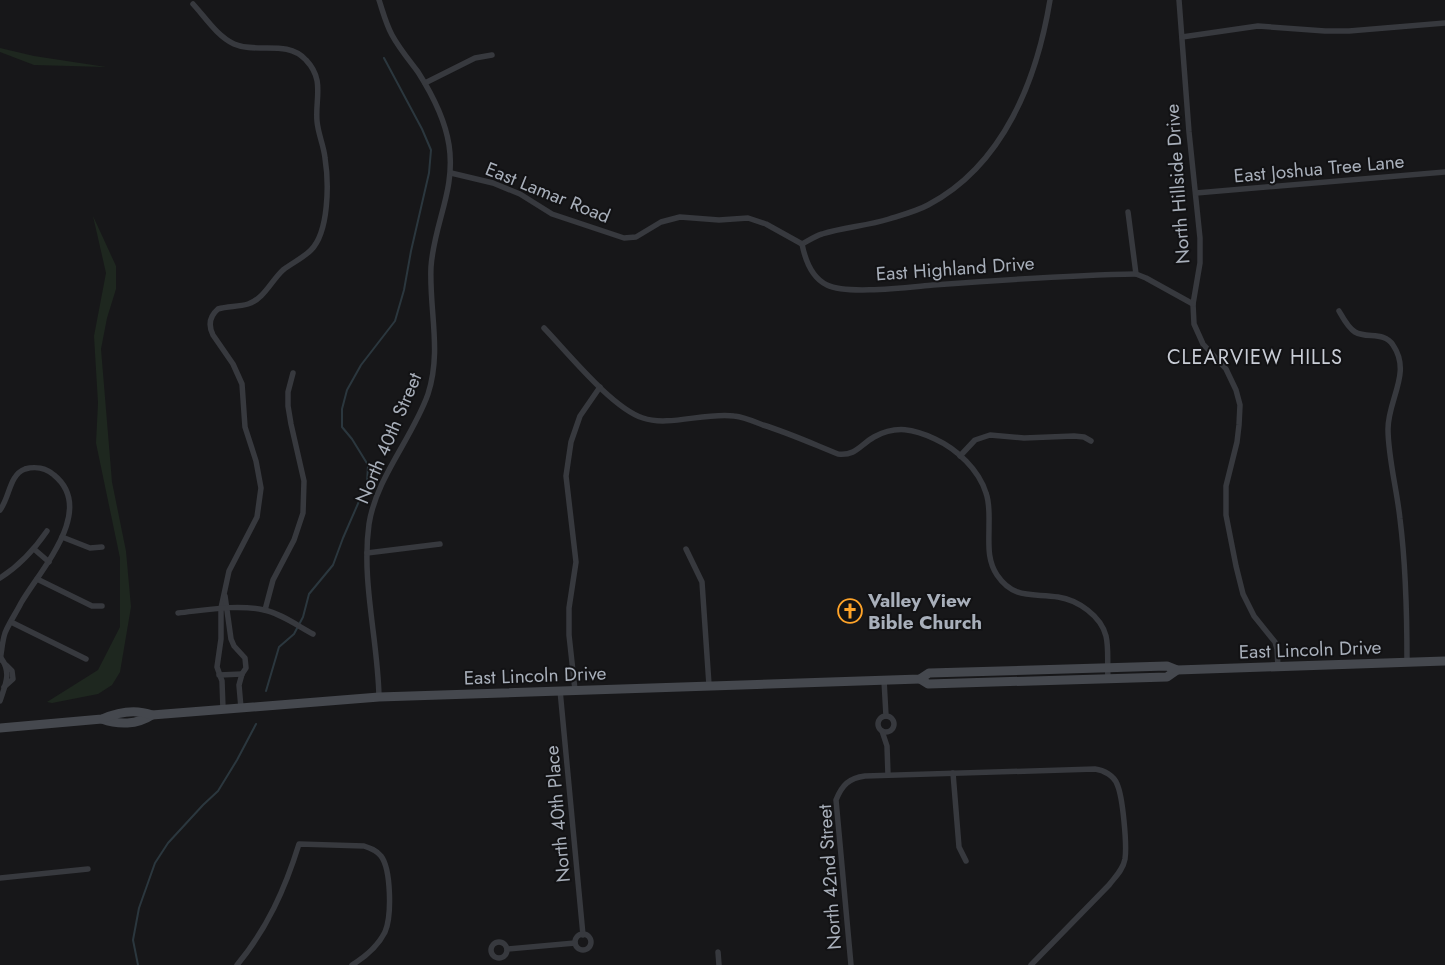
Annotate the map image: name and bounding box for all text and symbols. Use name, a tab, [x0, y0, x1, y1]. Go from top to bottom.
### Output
street label: North Hillside Drive	[1158, 103, 1197, 265]
street label: East Joshua Tree Lane	[1233, 148, 1406, 189]
street label: East Lamar Road	[481, 155, 614, 230]
street label: East Highland Drive	[875, 249, 1036, 288]
district label: CLEARVIEW HILLS	[1167, 343, 1343, 372]
street label: North 40th Street	[349, 368, 428, 508]
place label: Valley View Bible Church	[867, 587, 982, 636]
church icon: Valley View Bible Church	[837, 598, 863, 624]
street label: East Lincoln Drive	[1238, 634, 1382, 665]
street label: East Lincoln Drive	[463, 660, 607, 691]
street label: North 40th Place	[538, 744, 577, 884]
street label: North 42nd Street	[811, 803, 848, 951]

